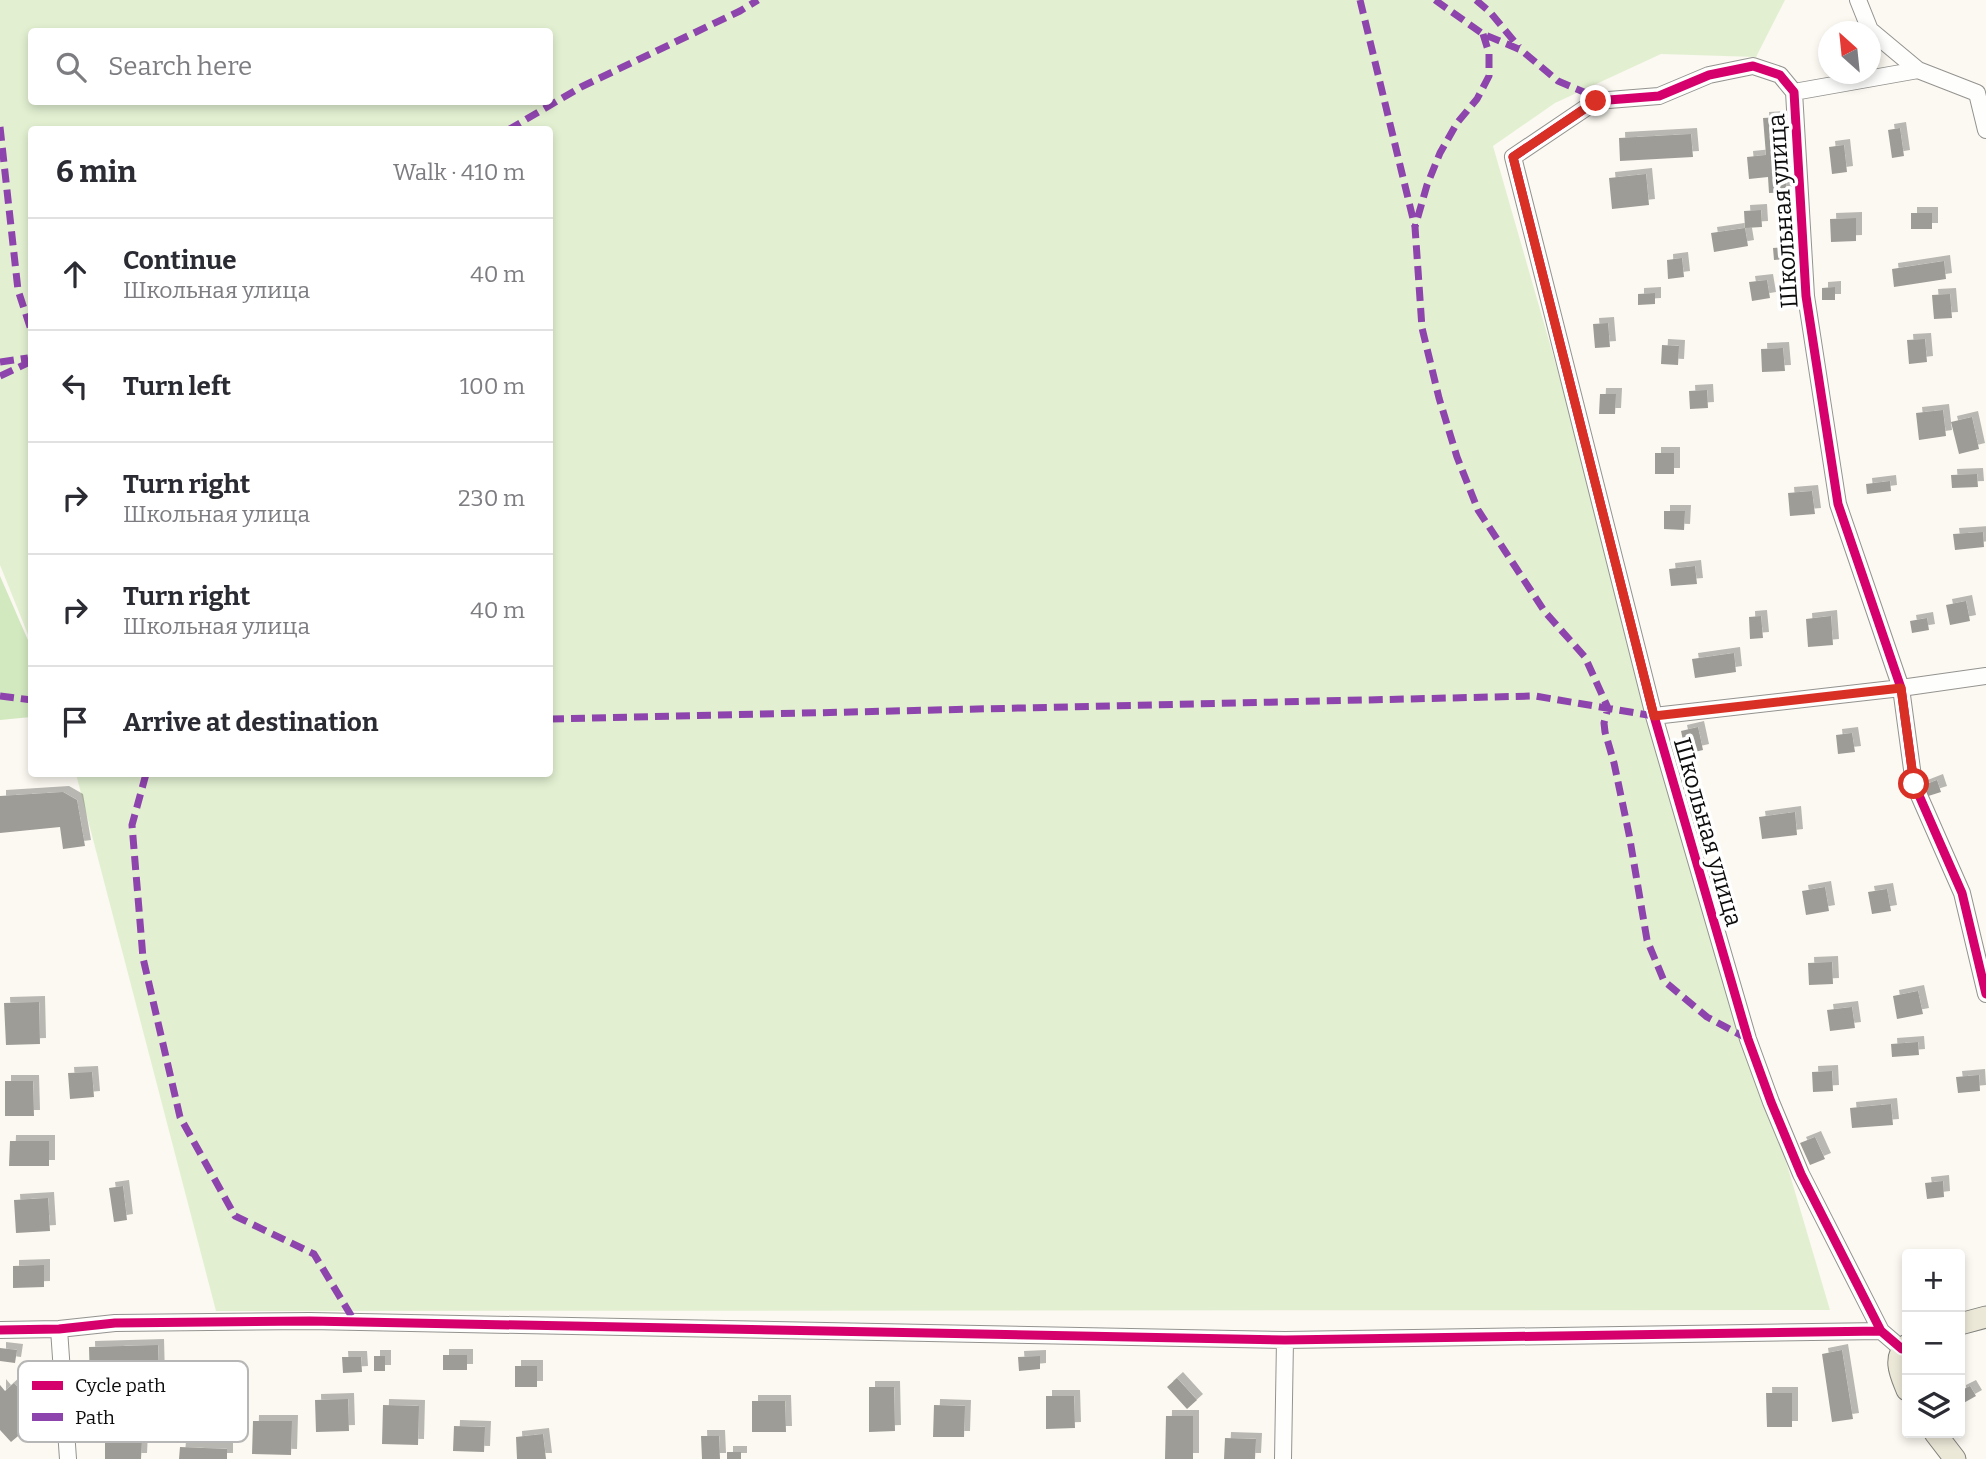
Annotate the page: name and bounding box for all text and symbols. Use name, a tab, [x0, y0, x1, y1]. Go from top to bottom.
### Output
north arrow	[1818, 21, 1881, 84]
search box	[28, 28, 553, 105]
icon: search	[52, 48, 90, 86]
text: Search here	[108, 51, 252, 82]
route end	[1580, 85, 1611, 116]
street label: Школьная улица	[1762, 113, 1804, 309]
text: 6 min	[56, 154, 137, 190]
text: Walk · 410 m	[393, 158, 525, 186]
text: Continue	[123, 245, 237, 276]
icon: ahead	[56, 255, 94, 293]
text: 40 m	[470, 260, 525, 288]
text: Школьная улица	[123, 276, 310, 304]
icon: left	[56, 367, 94, 405]
text: Turn left	[123, 371, 231, 402]
text: 100 m	[460, 372, 525, 400]
text: Turn right	[123, 469, 250, 500]
icon: right	[56, 479, 94, 517]
text: 230 m	[458, 484, 525, 512]
text: Школьная улица	[123, 500, 310, 528]
text: Turn right	[123, 581, 250, 612]
icon: right	[56, 591, 94, 629]
text: 40 m	[470, 596, 525, 624]
text: Школьная улица	[123, 612, 310, 640]
icon: arrive	[56, 703, 94, 741]
text: Arrive at destination	[123, 707, 378, 738]
street label: Школьная улица	[1668, 734, 1748, 930]
route start	[1898, 768, 1929, 799]
map controls	[1902, 1249, 1965, 1438]
button: +	[1902, 1249, 1965, 1312]
button: −	[1902, 1312, 1965, 1375]
legend	[18, 1361, 248, 1442]
text: Cycle path	[75, 1374, 166, 1397]
button: layers	[1902, 1375, 1965, 1438]
text: Path	[75, 1406, 115, 1429]

